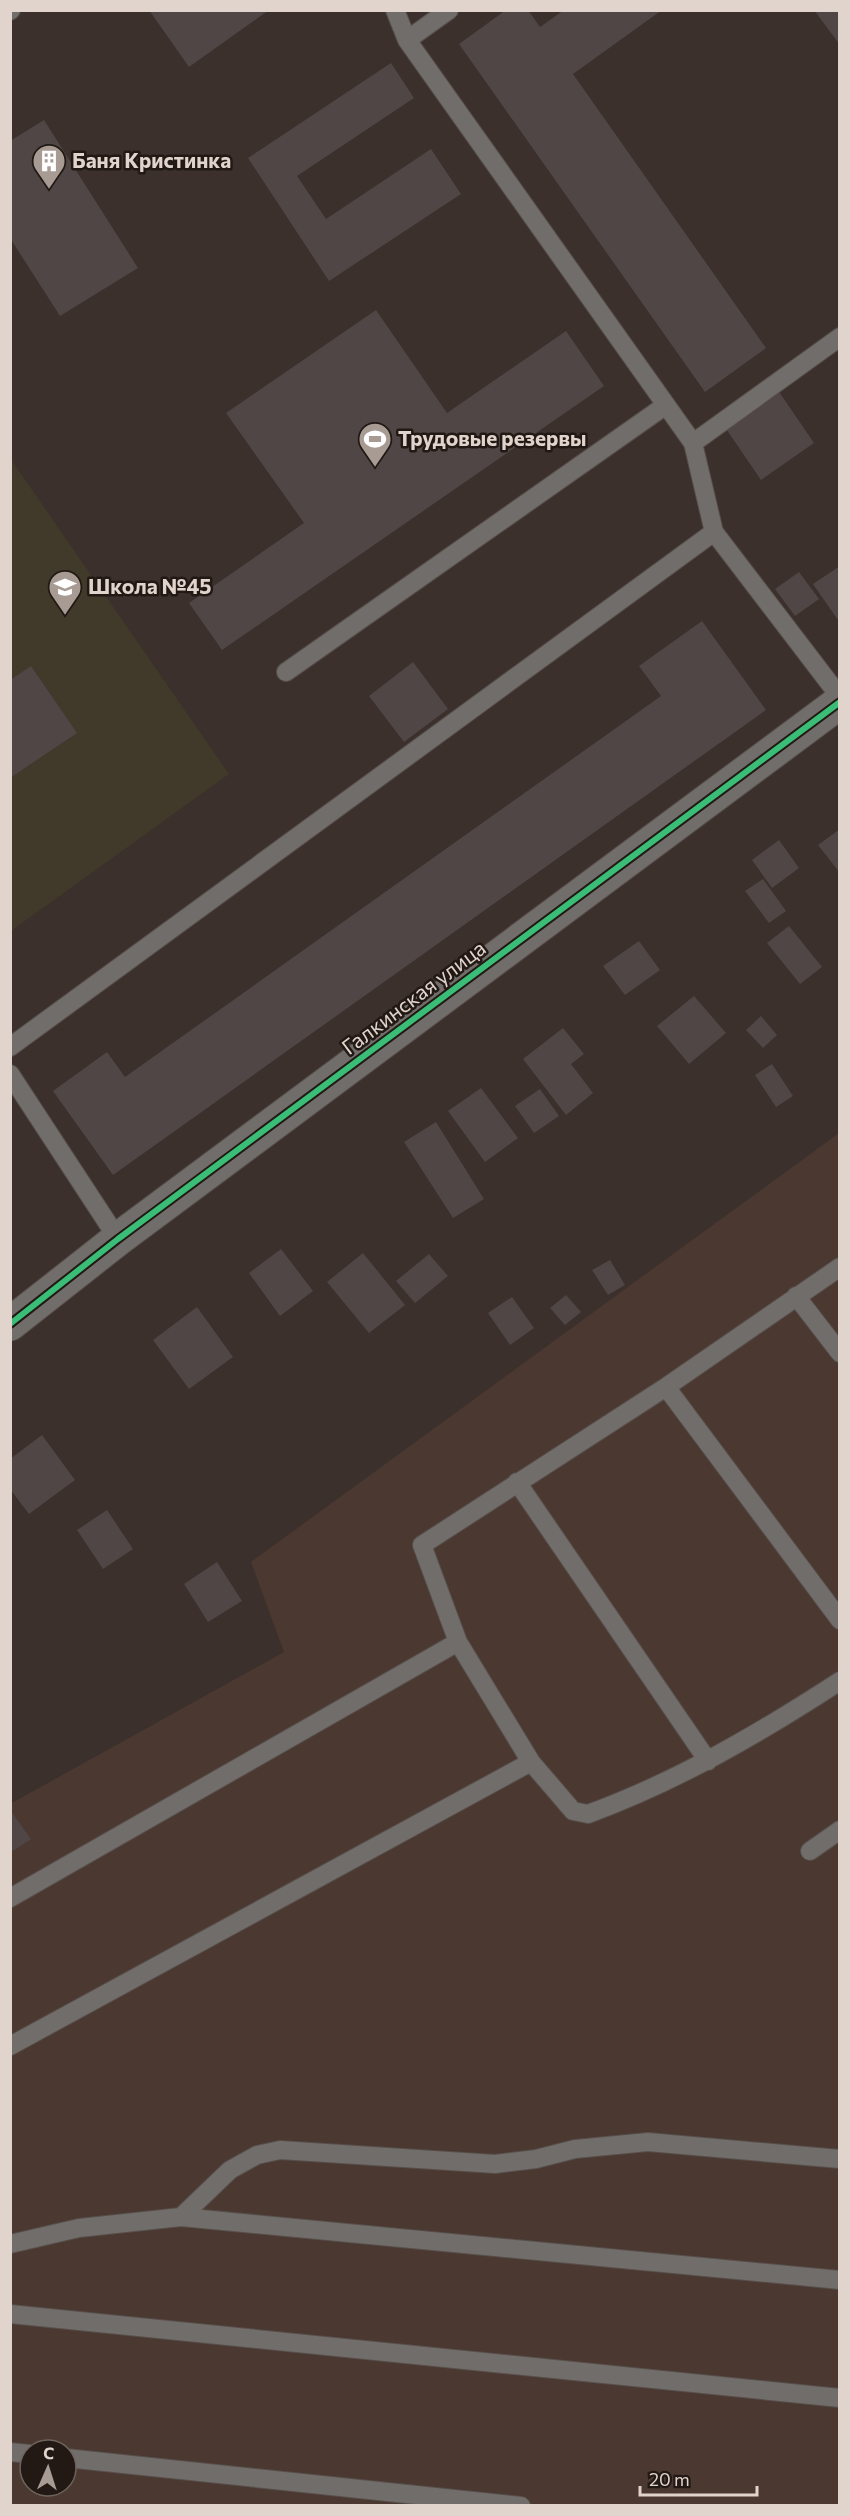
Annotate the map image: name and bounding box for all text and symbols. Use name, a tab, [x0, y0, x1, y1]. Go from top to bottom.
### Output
building icon: Баня Кристинка	[31, 143, 67, 190]
place label: Баня Кристинка	[72, 147, 231, 172]
sports icon: Трудовые резервы	[357, 421, 393, 468]
place label: Трудовые резервы	[398, 425, 586, 450]
school or university icon: Школа №45	[47, 569, 83, 616]
place label: Школа №45	[88, 573, 212, 598]
street label: Галкинская улица	[336, 935, 490, 1059]
north arrow	[18, 2438, 78, 2498]
text: С	[43, 2443, 55, 2462]
scale bar	[640, 2459, 757, 2497]
text: 20 m	[649, 2468, 690, 2490]

